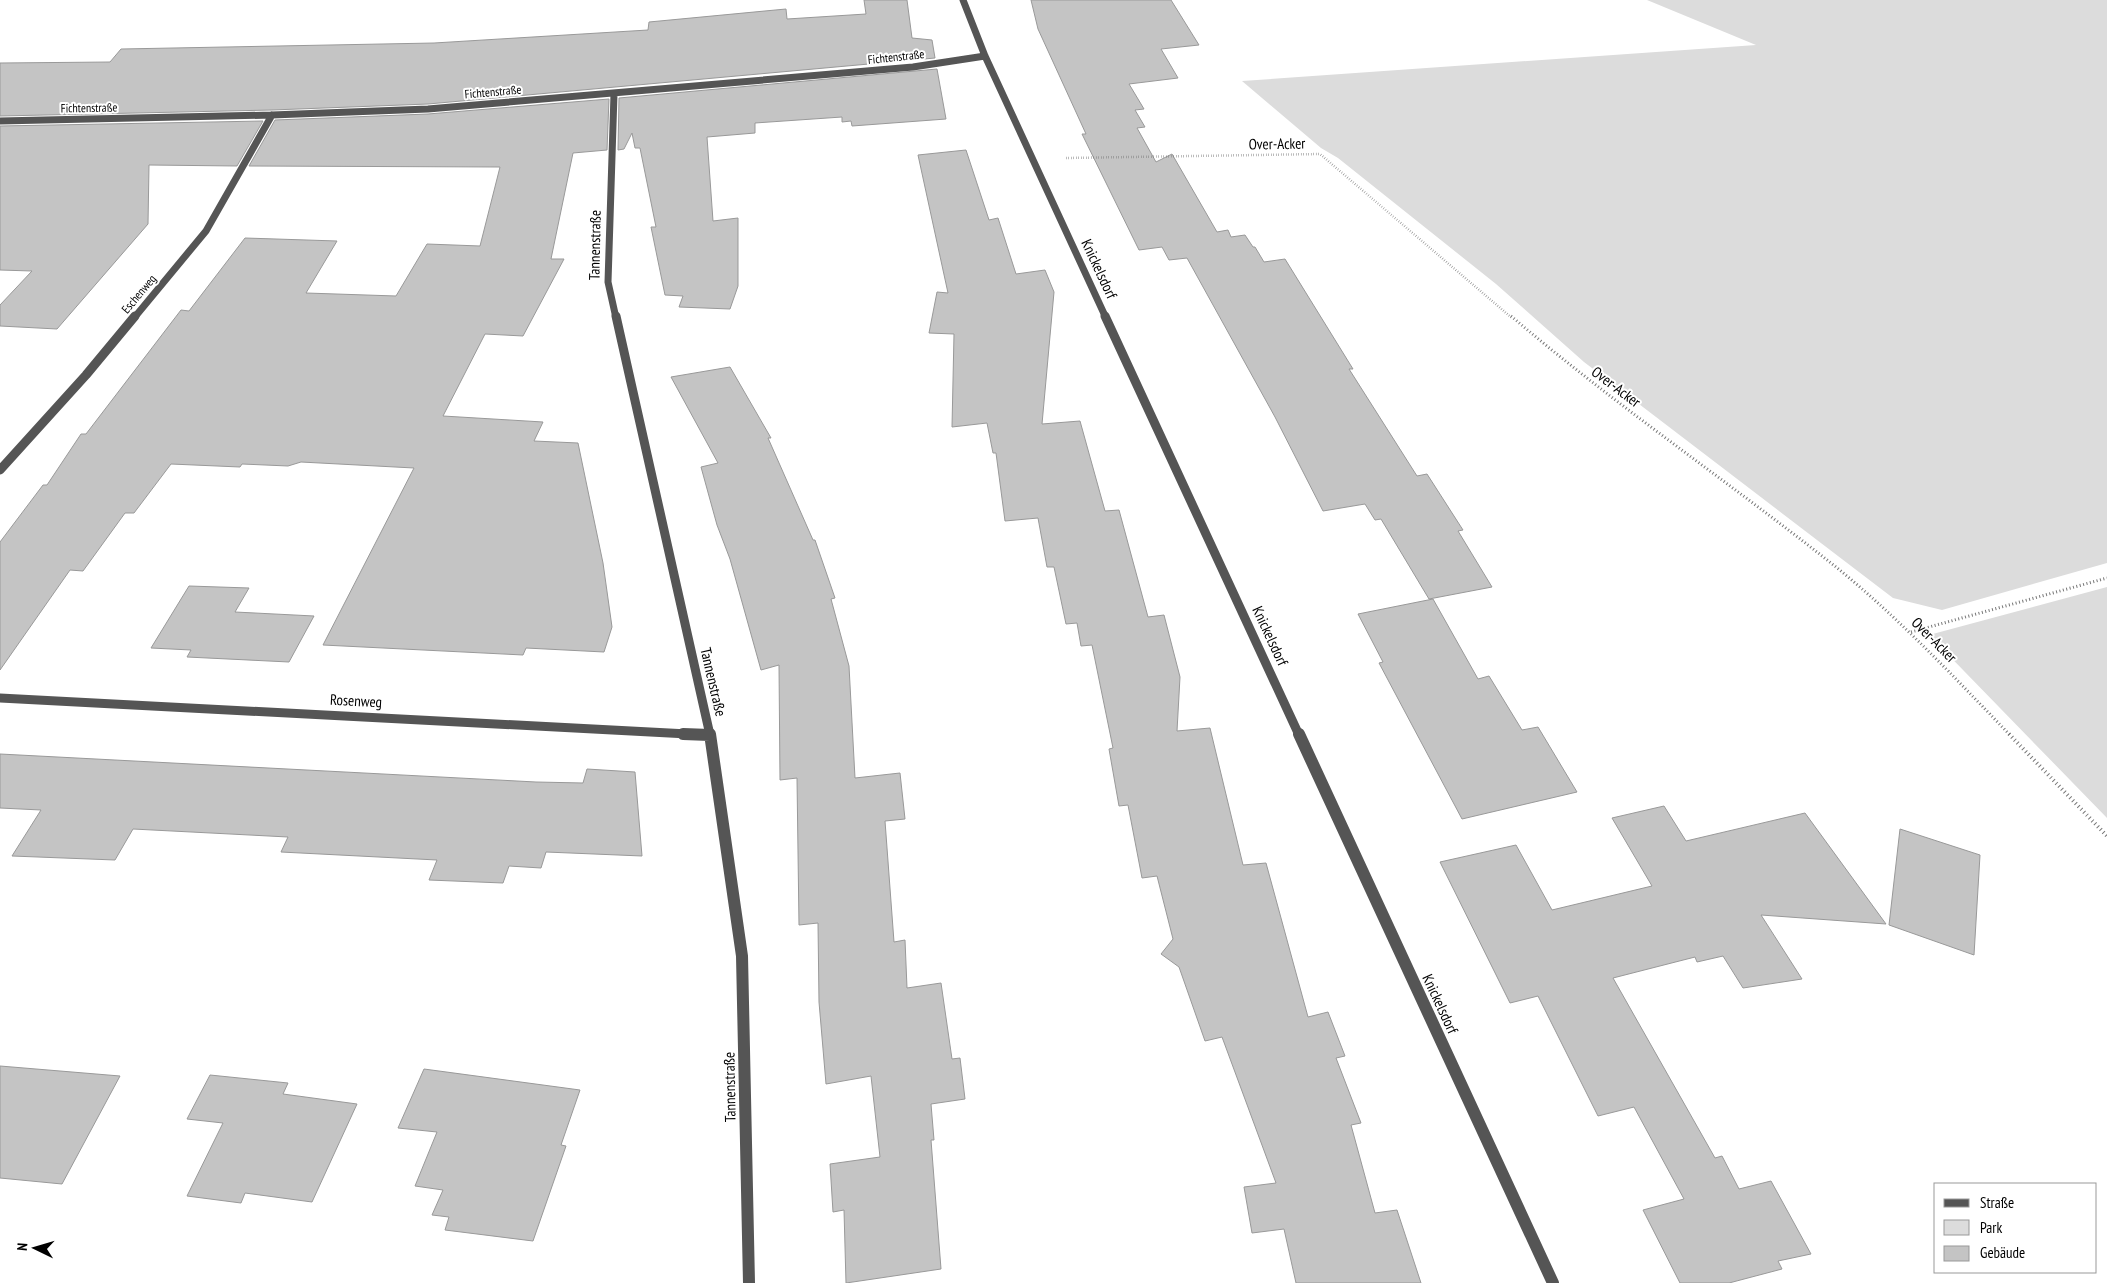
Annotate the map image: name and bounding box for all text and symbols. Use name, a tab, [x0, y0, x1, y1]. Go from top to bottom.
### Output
street label: Fichtenstraße	[867, 46, 925, 67]
street label: Fichtenstraße	[464, 82, 522, 101]
street label: Fichtenstraße	[60, 100, 118, 115]
street label: Over-Acker	[1248, 133, 1306, 153]
street label: Tannenstraße	[584, 210, 605, 280]
street label: Knickelsdorf	[1077, 236, 1122, 303]
street label: Eschenweg	[118, 271, 159, 316]
street label: Over-Acker	[1588, 362, 1645, 412]
street label: Knickelsdorf	[1248, 603, 1293, 670]
street label: Over-Acker	[1908, 613, 1962, 667]
street label: Tannenstraße	[696, 646, 731, 718]
street label: Rosenweg	[329, 690, 383, 711]
street label: Knickelsdorf	[1418, 971, 1463, 1038]
street label: Tannenstraße	[719, 1052, 740, 1122]
legend	[1934, 1183, 2097, 1273]
text: Straße	[1980, 1193, 2014, 1212]
text: Park	[1980, 1218, 2002, 1237]
north arrow	[10, 1223, 60, 1273]
text: N	[13, 1242, 31, 1251]
text: Gebäude	[1980, 1243, 2025, 1262]

